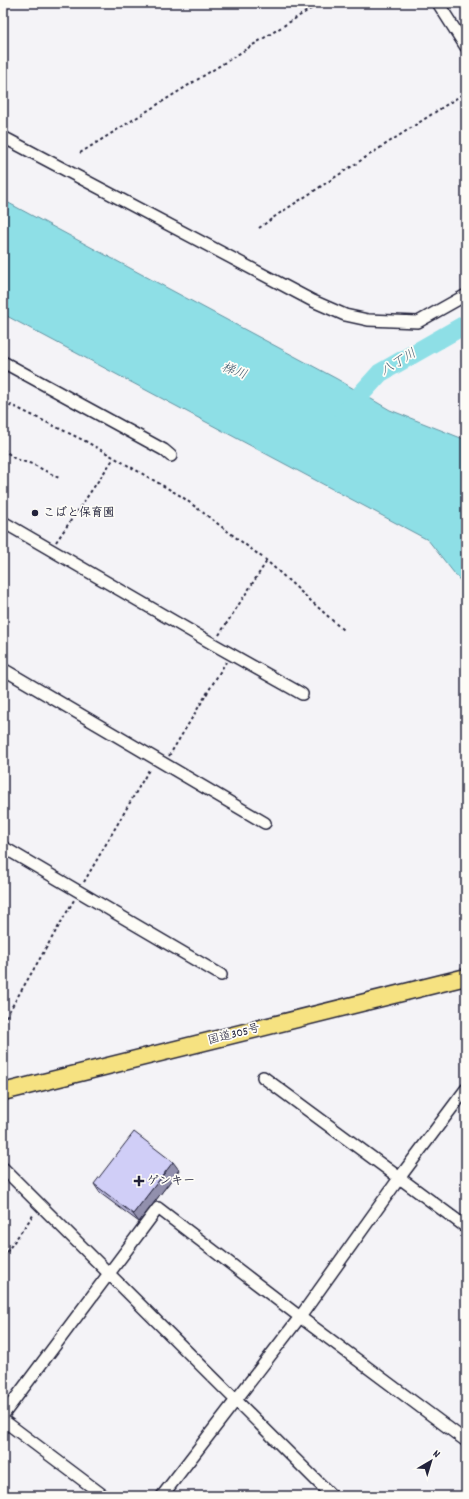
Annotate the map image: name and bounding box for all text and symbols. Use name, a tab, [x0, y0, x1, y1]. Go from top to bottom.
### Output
water label: 八丁川	[377, 345, 421, 381]
water label: 梯川	[218, 358, 250, 386]
place label: こばと保育園	[43, 505, 115, 522]
marker: こばと保育園	[30, 508, 40, 518]
street label: 国道305号	[206, 1020, 262, 1050]
place label: ゲンキー	[147, 1173, 195, 1190]
marker: ゲンキー	[134, 1176, 144, 1186]
north arrow	[411, 1441, 451, 1481]
text: N	[429, 1447, 443, 1463]

